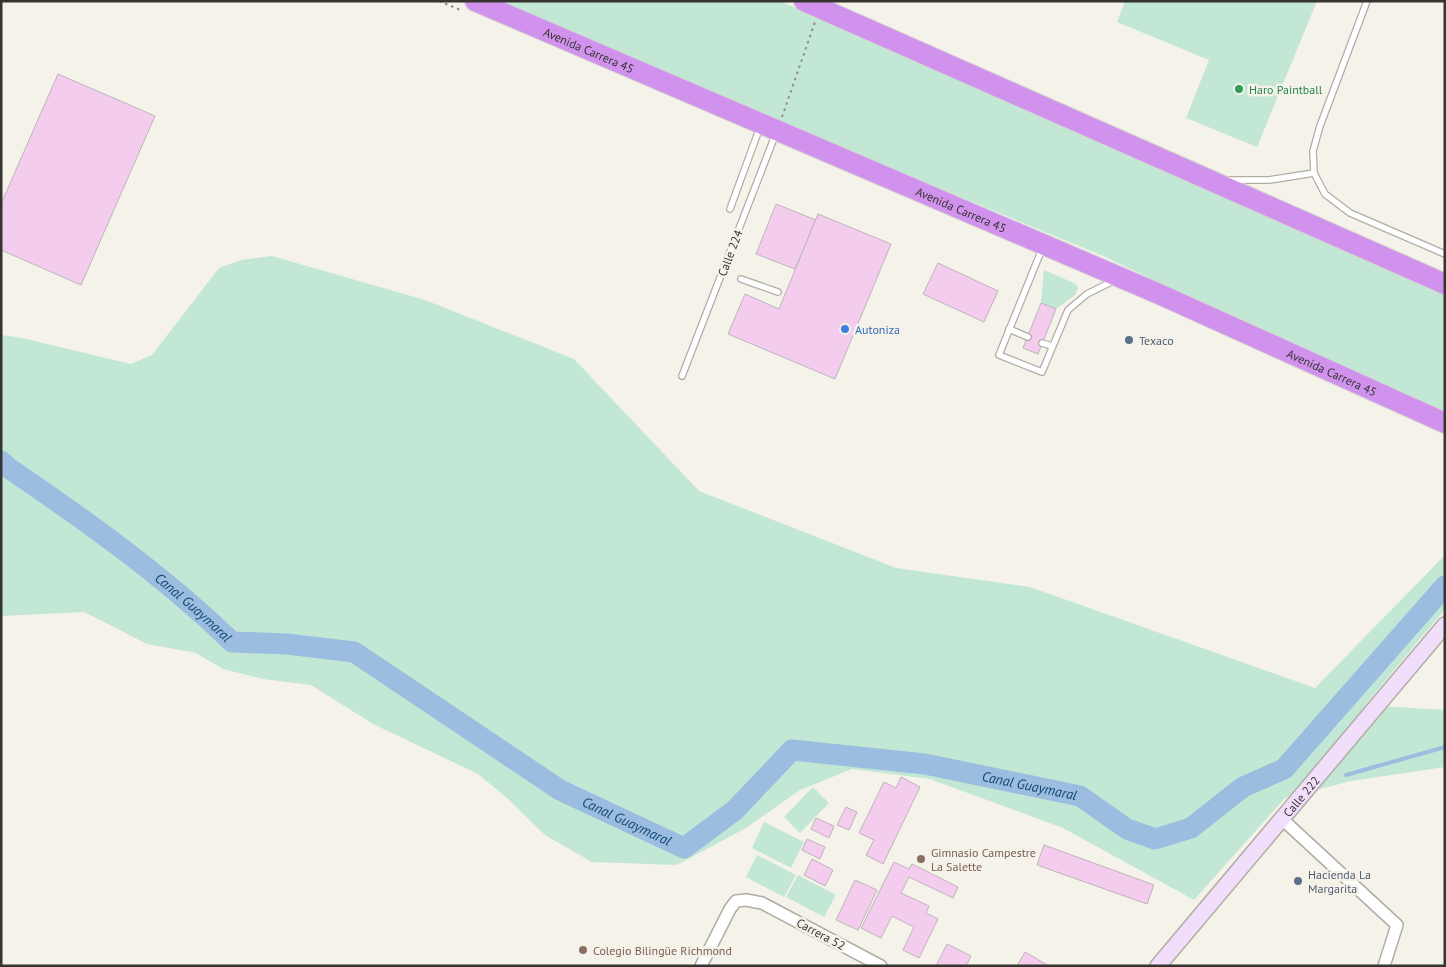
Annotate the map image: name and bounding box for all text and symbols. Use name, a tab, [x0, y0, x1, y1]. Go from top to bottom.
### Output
street label: Avenida Carrera 45	[541, 24, 637, 76]
place label: Haro Paintball	[1249, 82, 1323, 97]
marker: Haro Paintball	[1233, 83, 1245, 95]
street label: Avenida Carrera 45	[914, 183, 1009, 235]
street label: Calle 224	[714, 227, 746, 278]
place label: Autoniza	[855, 322, 900, 337]
marker: Autoniza	[839, 323, 851, 335]
place label: Texaco	[1139, 333, 1174, 348]
marker: Texaco	[1123, 334, 1135, 346]
street label: Avenida Carrera 45	[1285, 345, 1379, 399]
water label: Canal Guaymaral	[151, 569, 236, 646]
water label: Canal Guaymaral	[980, 767, 1079, 804]
street label: Calle 222	[1280, 773, 1322, 820]
water label: Canal Guaymaral	[579, 793, 675, 850]
place label: Gimnasio Campestre La Salette	[931, 845, 1036, 874]
marker: Gimnasio Campestre La Salette	[915, 853, 927, 865]
place label: Hacienda La Margarita	[1308, 867, 1371, 896]
marker: Hacienda La Margarita	[1292, 875, 1304, 887]
street label: Carrera 52	[794, 915, 848, 953]
place label: Colegio Bilingüe Richmond	[593, 943, 732, 958]
marker: Colegio Bilingüe Richmond	[577, 944, 589, 956]

